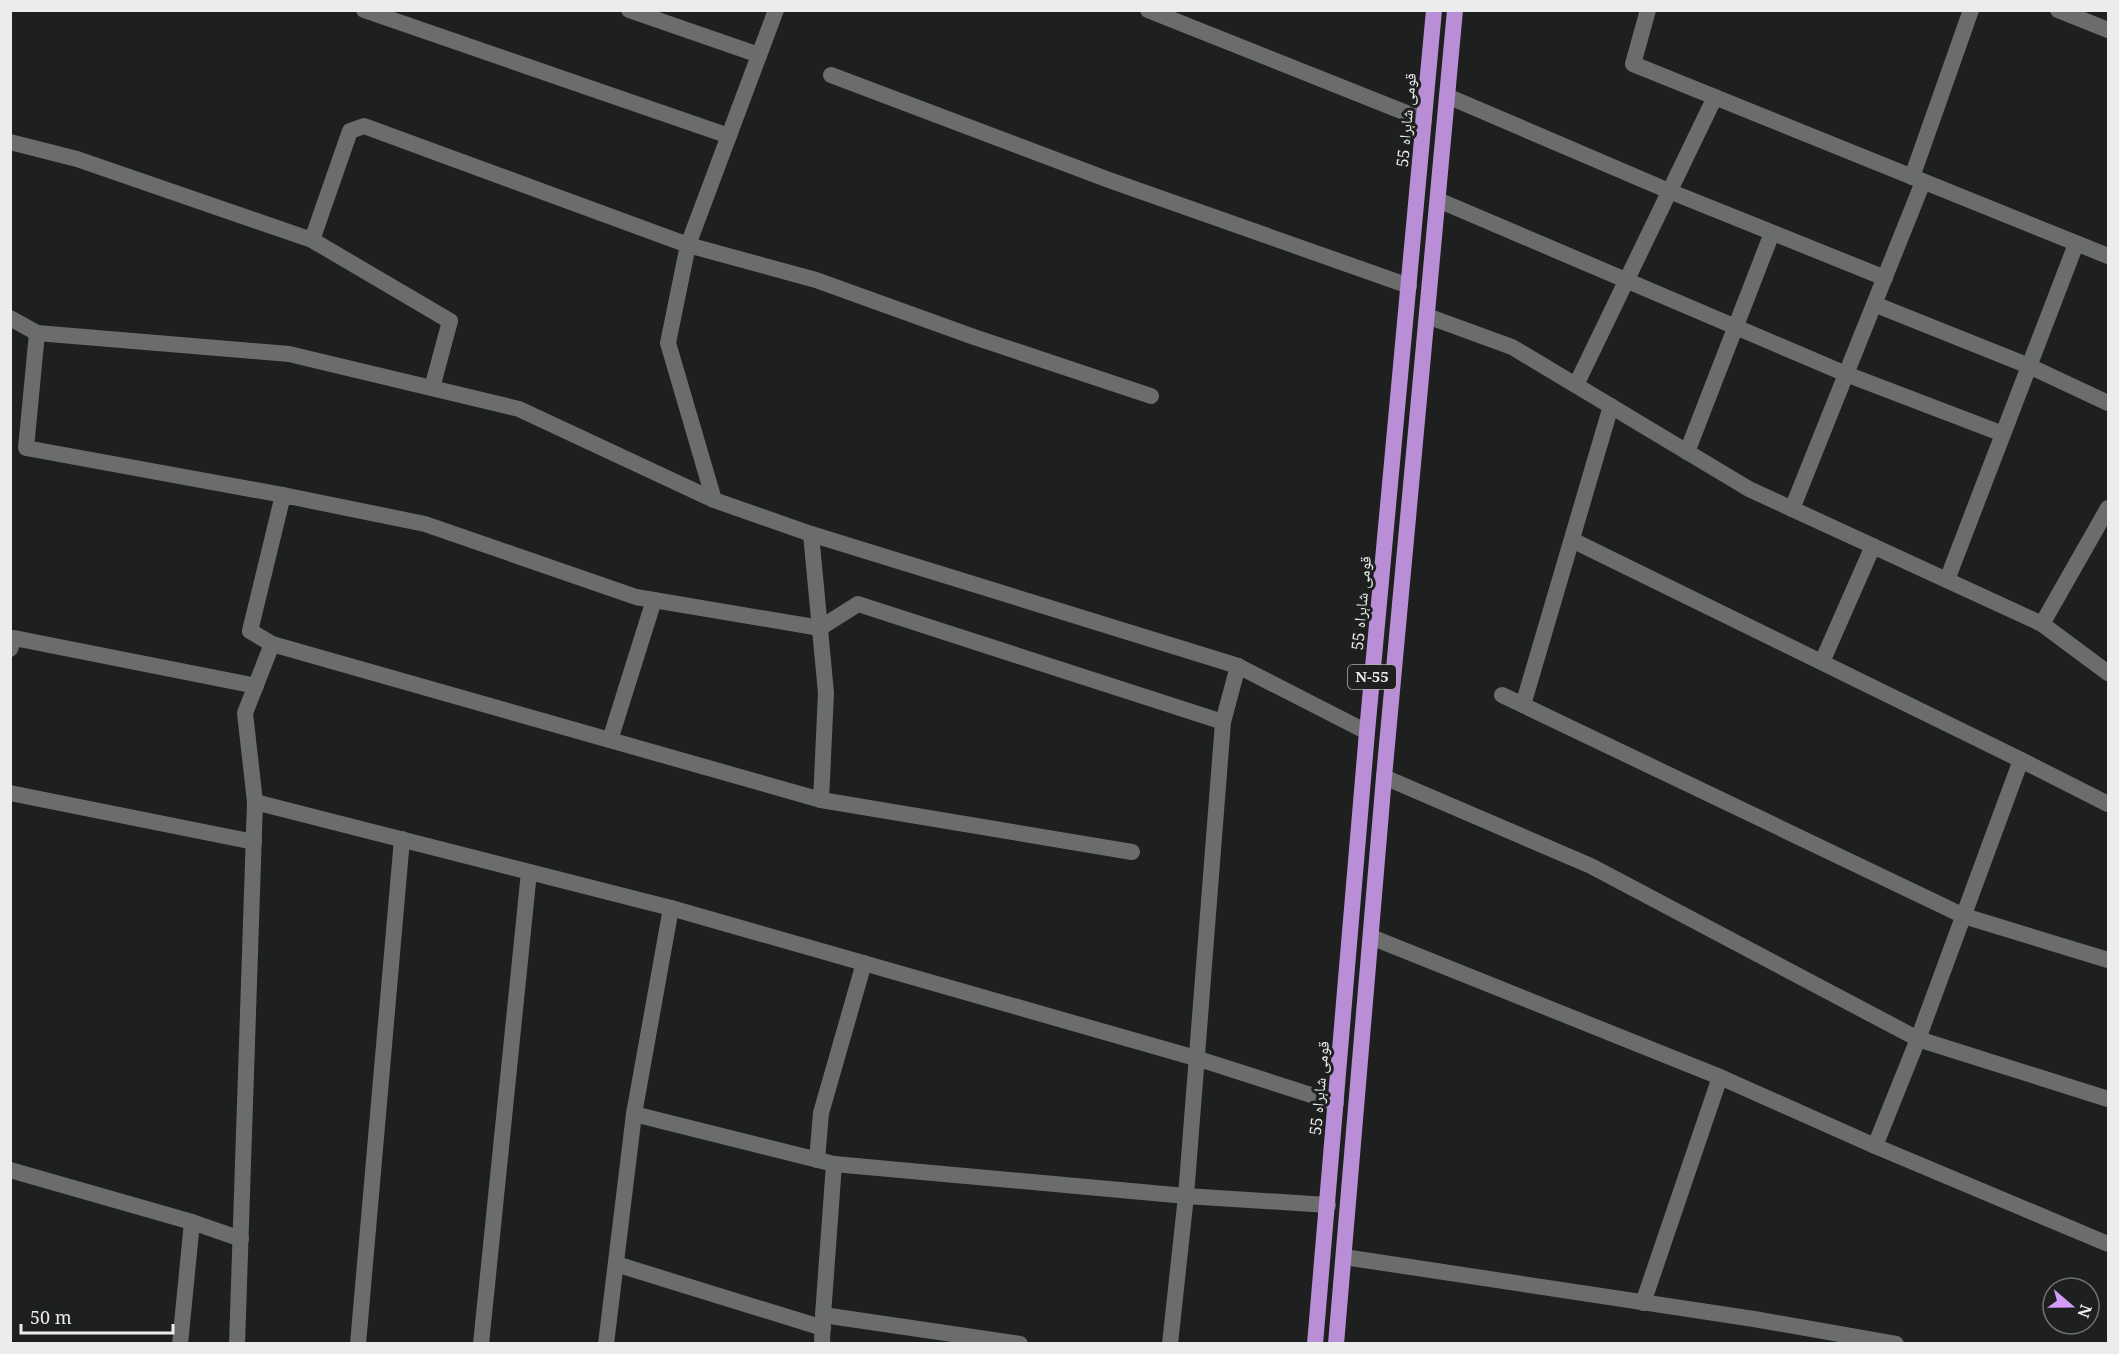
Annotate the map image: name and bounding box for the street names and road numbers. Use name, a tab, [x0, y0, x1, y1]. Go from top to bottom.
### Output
street label: قومی شاہراہ 55	[1391, 72, 1421, 168]
street label: قومی شاہراہ 55	[1346, 555, 1376, 651]
road number: N-55	[1348, 665, 1396, 689]
street label: قومی شاہراہ 55	[1304, 1040, 1334, 1136]

